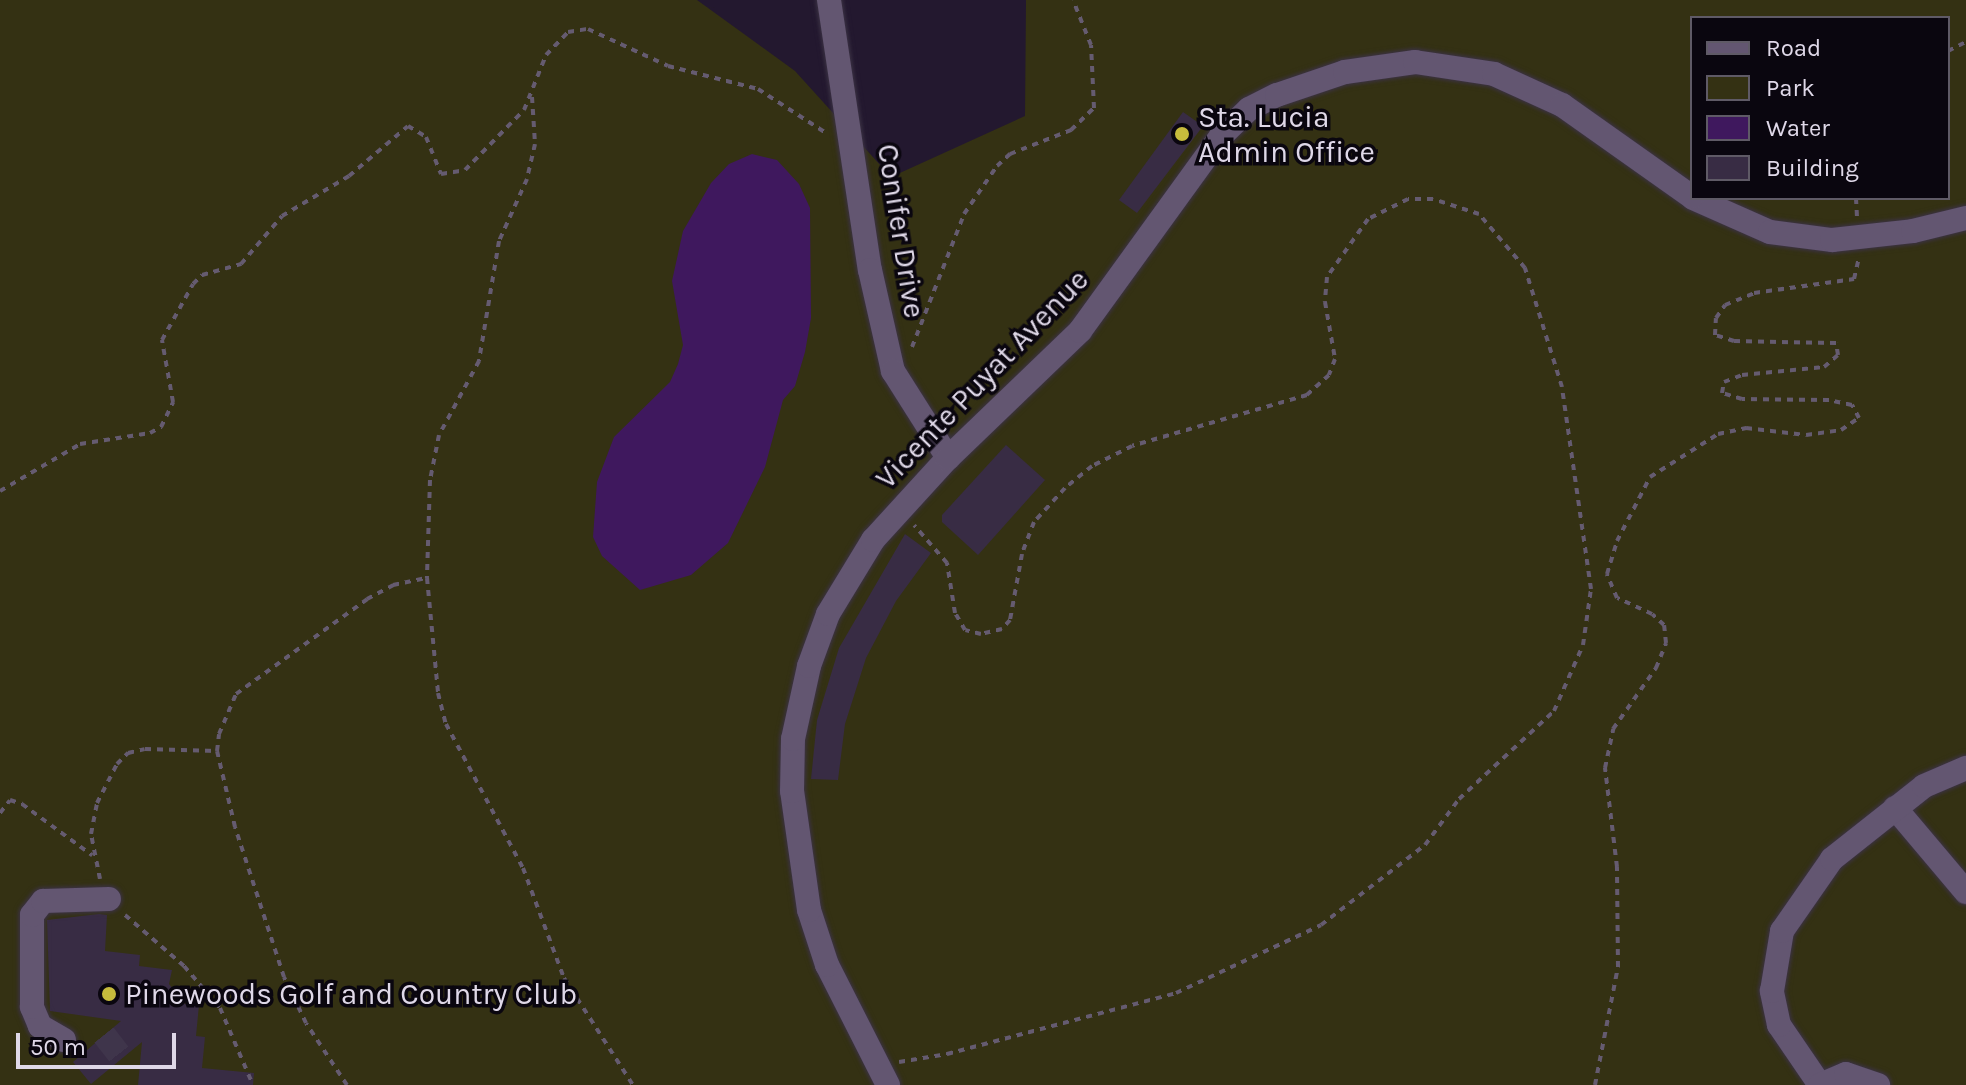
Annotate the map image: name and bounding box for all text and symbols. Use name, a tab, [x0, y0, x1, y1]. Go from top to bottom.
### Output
legend	[1690, 16, 1950, 200]
text: Road	[1766, 34, 1821, 62]
text: Park	[1766, 74, 1815, 102]
place label: Sta. Lucia Admin Office	[1198, 99, 1375, 170]
text: Water	[1766, 114, 1830, 142]
marker: Sta. Lucia Admin Office	[1173, 125, 1191, 143]
street label: Conifer Drive	[869, 141, 933, 321]
text: Building	[1766, 154, 1859, 182]
street label: Vicente Puyat Avenue	[868, 262, 1096, 496]
place label: Pinewoods Golf and Country Club	[125, 976, 577, 1012]
marker: Pinewoods Golf and Country Club	[100, 985, 118, 1003]
scale bar	[20, 1017, 180, 1067]
text: 50 m	[30, 1033, 86, 1061]

